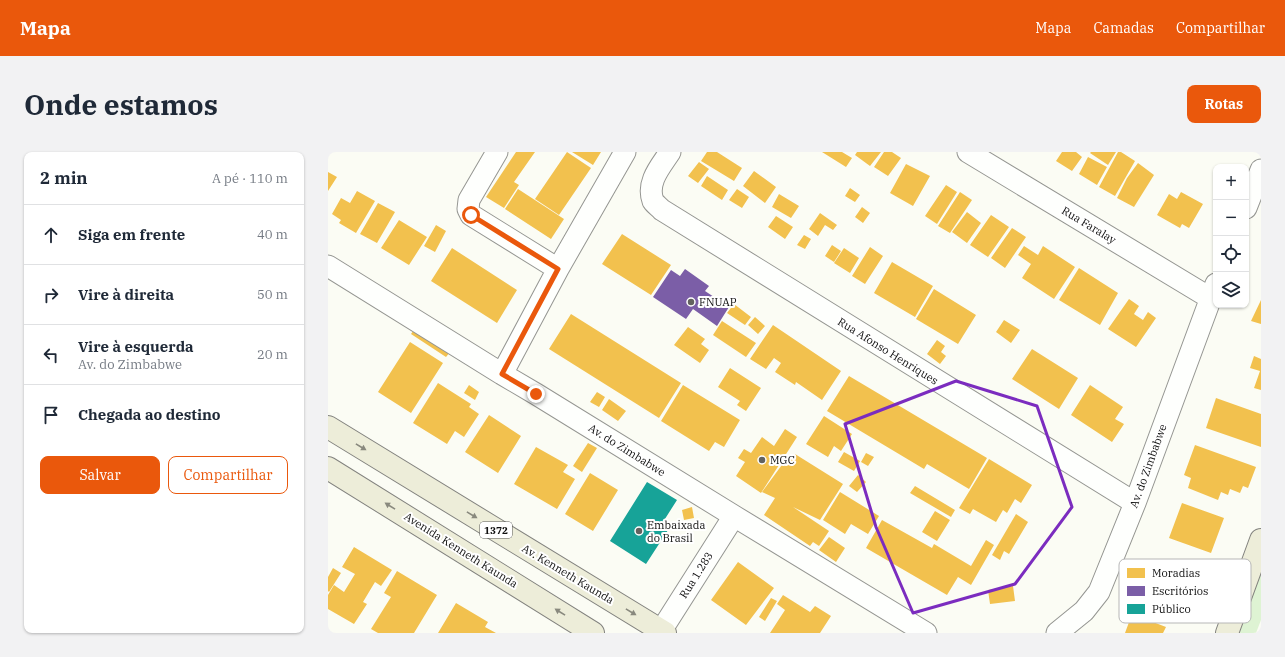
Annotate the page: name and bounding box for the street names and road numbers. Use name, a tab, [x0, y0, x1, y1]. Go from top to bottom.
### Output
street label: Rua Faralay	[1059, 203, 1119, 247]
street label: Rua Afonso Henriques	[835, 314, 941, 388]
street label: Av. do Zimbabwe	[586, 421, 668, 479]
street label: Av. do Zimbabwe	[1126, 422, 1170, 510]
street label: Avenida Kenneth Kaunda	[402, 509, 520, 591]
road number: 1372	[480, 522, 512, 538]
street label: Av. Kenneth Kaunda	[520, 541, 616, 607]
street label: Rua 1.283	[676, 549, 716, 601]

